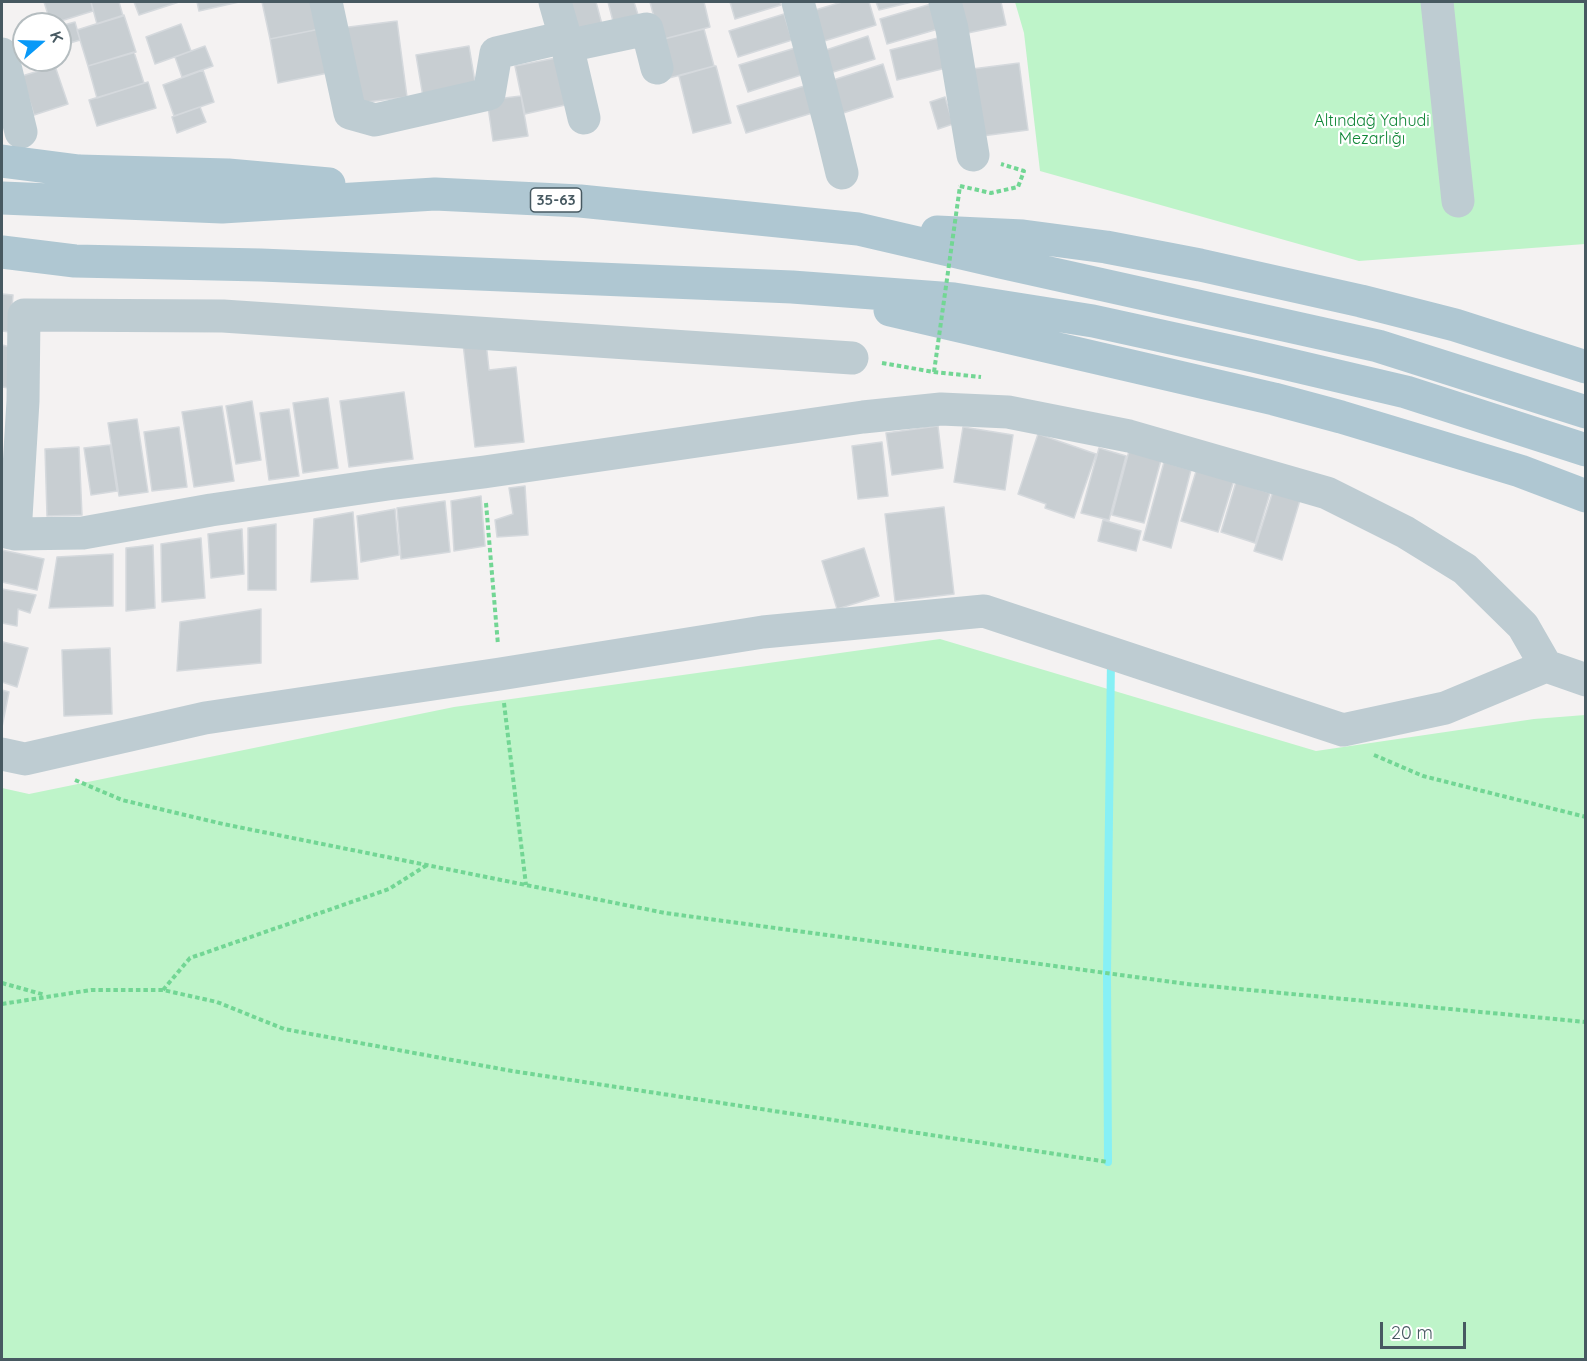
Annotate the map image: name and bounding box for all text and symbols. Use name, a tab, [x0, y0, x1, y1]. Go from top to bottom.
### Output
north arrow	[12, 12, 72, 72]
text: K	[46, 28, 68, 45]
park label: Altındağ Yahudi Mezarlığı	[1314, 111, 1430, 149]
road number: 35-63	[530, 188, 582, 212]
scale bar	[1383, 1310, 1468, 1348]
text: 20 m	[1391, 1321, 1433, 1344]

